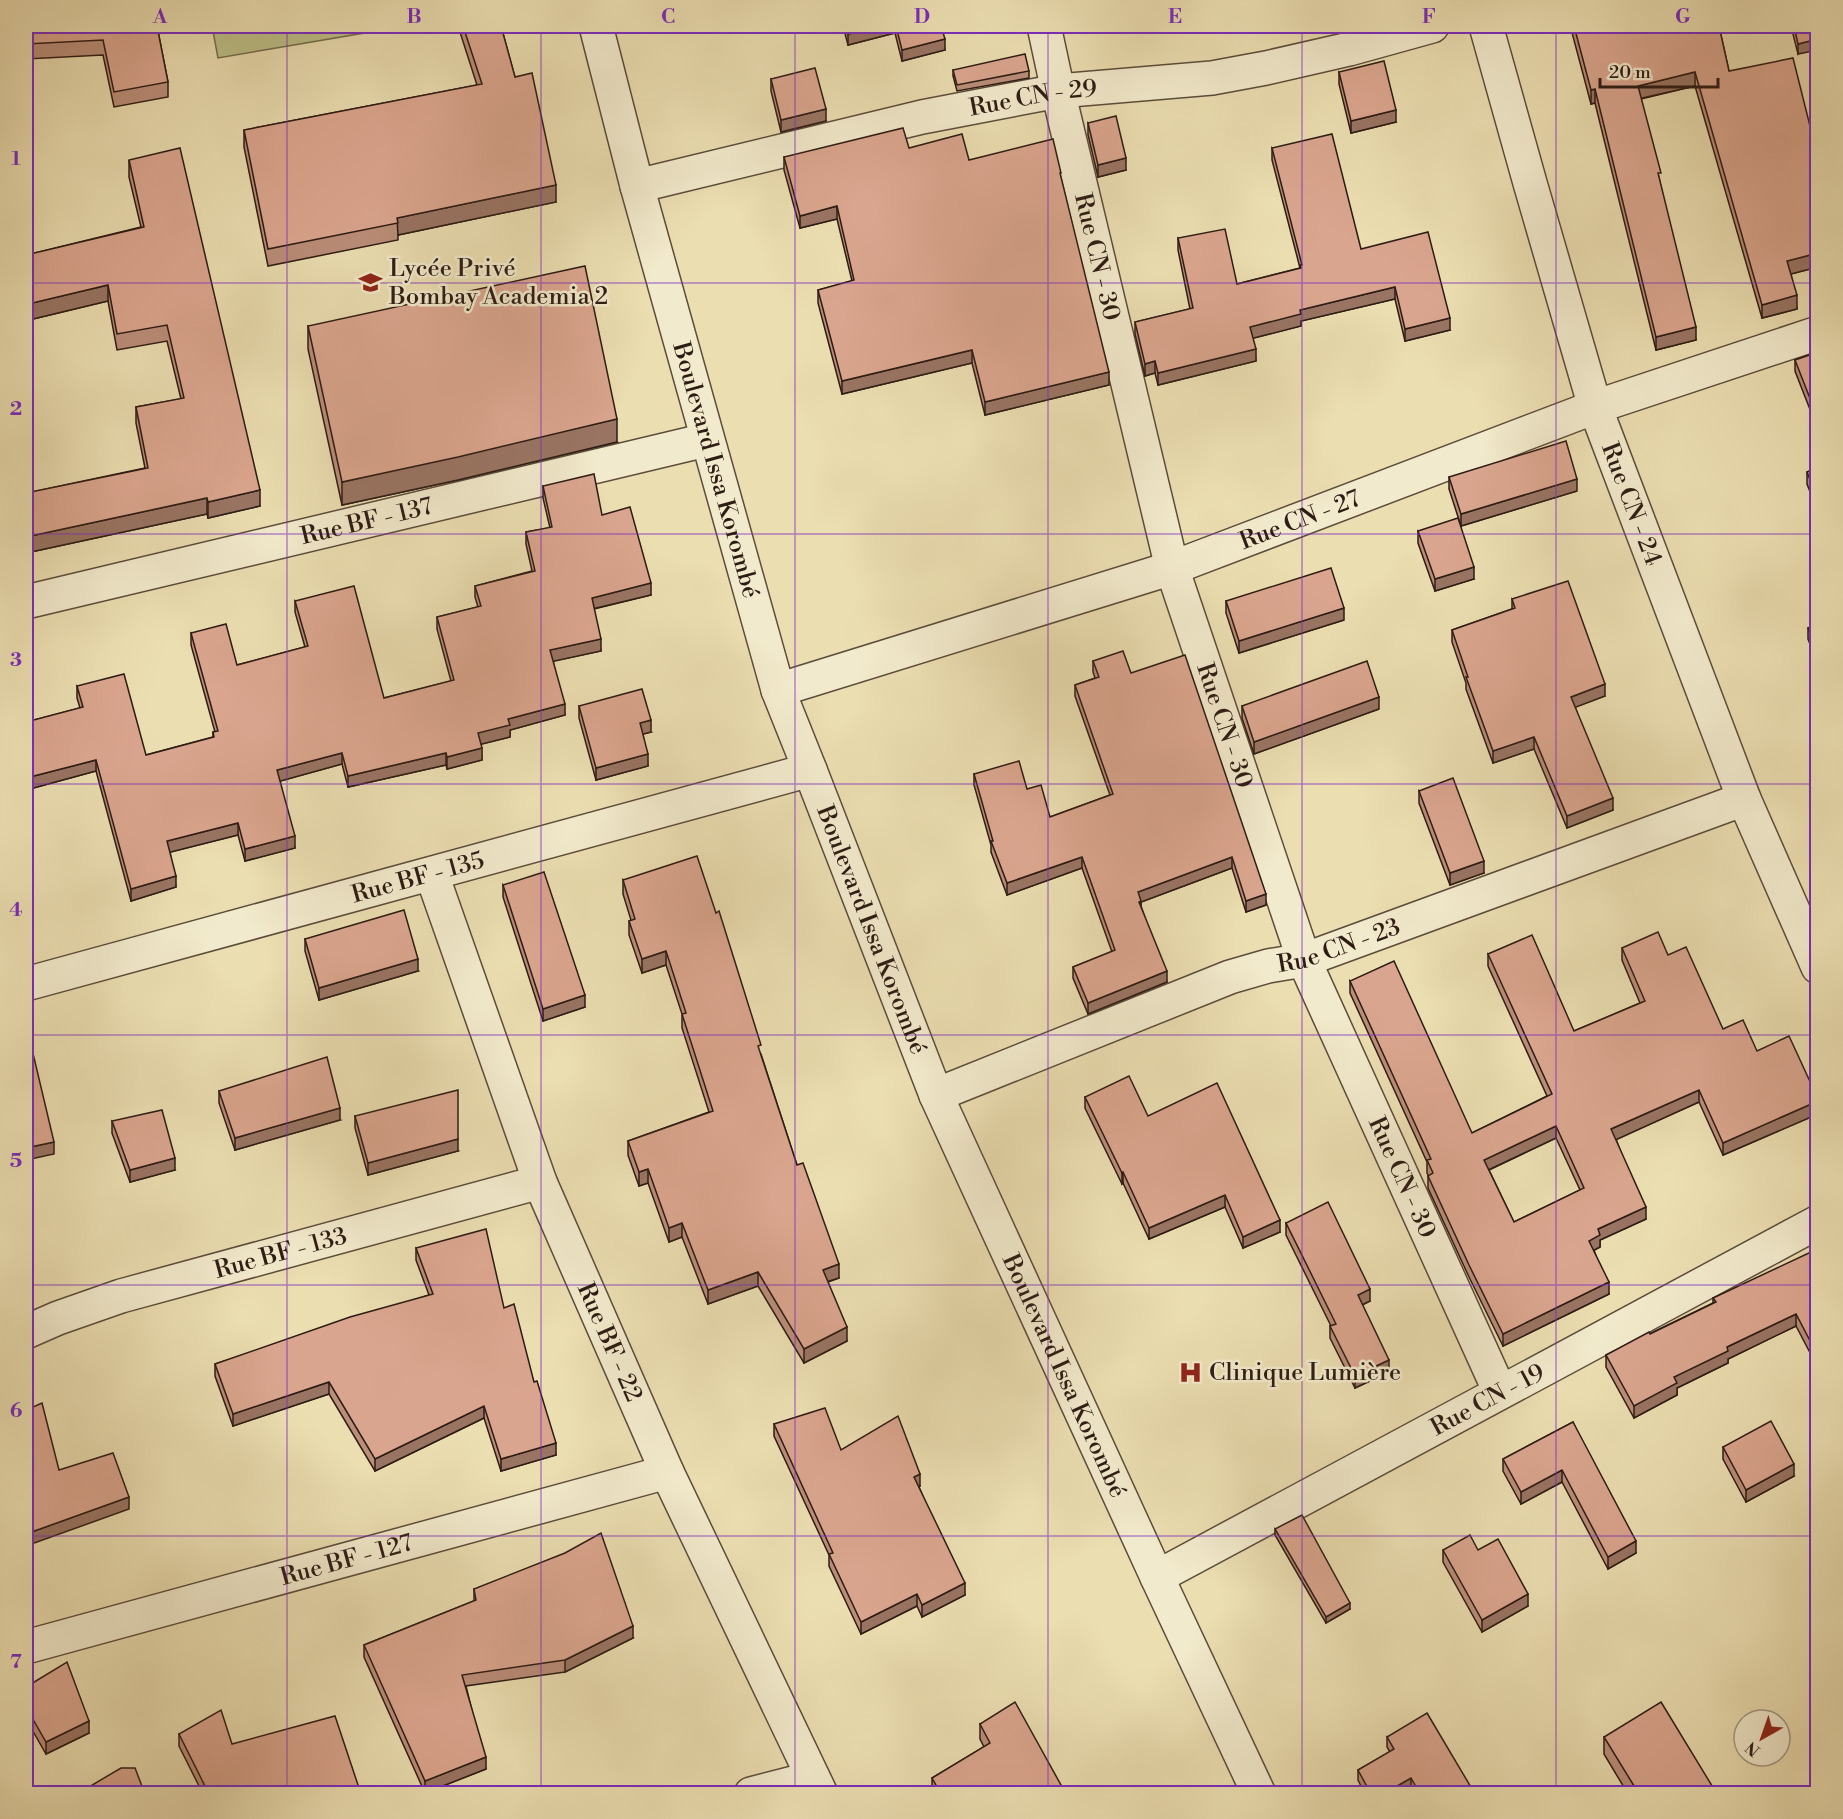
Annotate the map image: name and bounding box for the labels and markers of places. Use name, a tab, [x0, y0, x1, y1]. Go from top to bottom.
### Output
place label: Lycée Privé Bombay Academia 2	[388, 254, 608, 312]
school or university icon: Lycée Privé Bombay Academia 2	[358, 269, 384, 295]
place label: Clinique Lumière	[1209, 1358, 1401, 1388]
hospital icon: Clinique Lumière	[1178, 1359, 1204, 1385]

